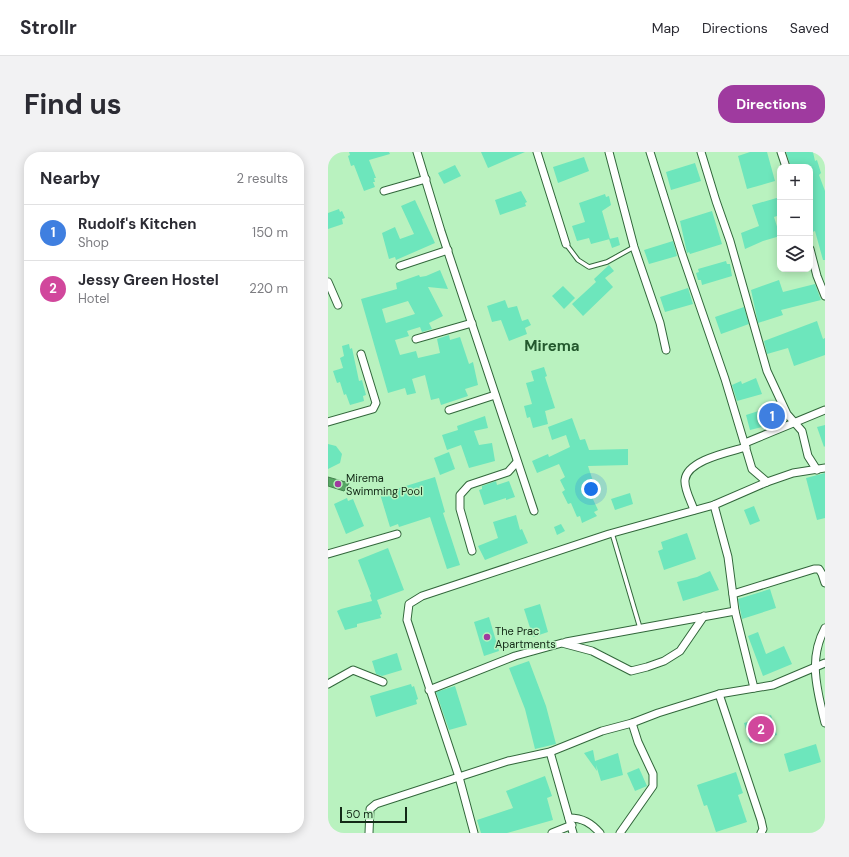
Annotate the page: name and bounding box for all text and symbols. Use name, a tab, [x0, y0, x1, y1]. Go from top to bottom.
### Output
text: Strollr	[20, 15, 77, 40]
text: Map	[652, 19, 680, 37]
text: Directions	[702, 19, 768, 37]
text: Saved	[790, 19, 829, 37]
button: Directions	[718, 85, 825, 123]
text: Find us	[24, 86, 122, 123]
map controls	[777, 164, 813, 272]
button: +	[777, 164, 813, 200]
text: Nearby	[40, 167, 100, 189]
text: 2 results	[237, 170, 288, 187]
button: −	[777, 200, 813, 236]
text: Rudolf's Kitchen	[78, 214, 197, 234]
text: 1	[51, 224, 55, 241]
text: 150 m	[252, 224, 288, 241]
text: Shop	[78, 234, 109, 251]
button: layers	[777, 236, 813, 272]
text: Jessy Green Hostel	[78, 270, 219, 290]
text: 2	[49, 280, 57, 297]
text: 220 m	[249, 280, 288, 297]
text: Hotel	[78, 290, 110, 307]
district label: Mirema	[524, 336, 580, 356]
pin: 1	[759, 401, 785, 431]
place label: Mirema Swimming Pool	[346, 471, 423, 498]
marker: Mirema Swimming Pool	[333, 479, 343, 489]
your location	[581, 479, 601, 499]
place label: The Prac Apartments	[495, 624, 556, 651]
marker: The Prac Apartments	[482, 632, 492, 642]
pin: 2	[748, 714, 774, 744]
scale bar	[340, 805, 407, 824]
text: 50 m	[346, 807, 373, 821]

